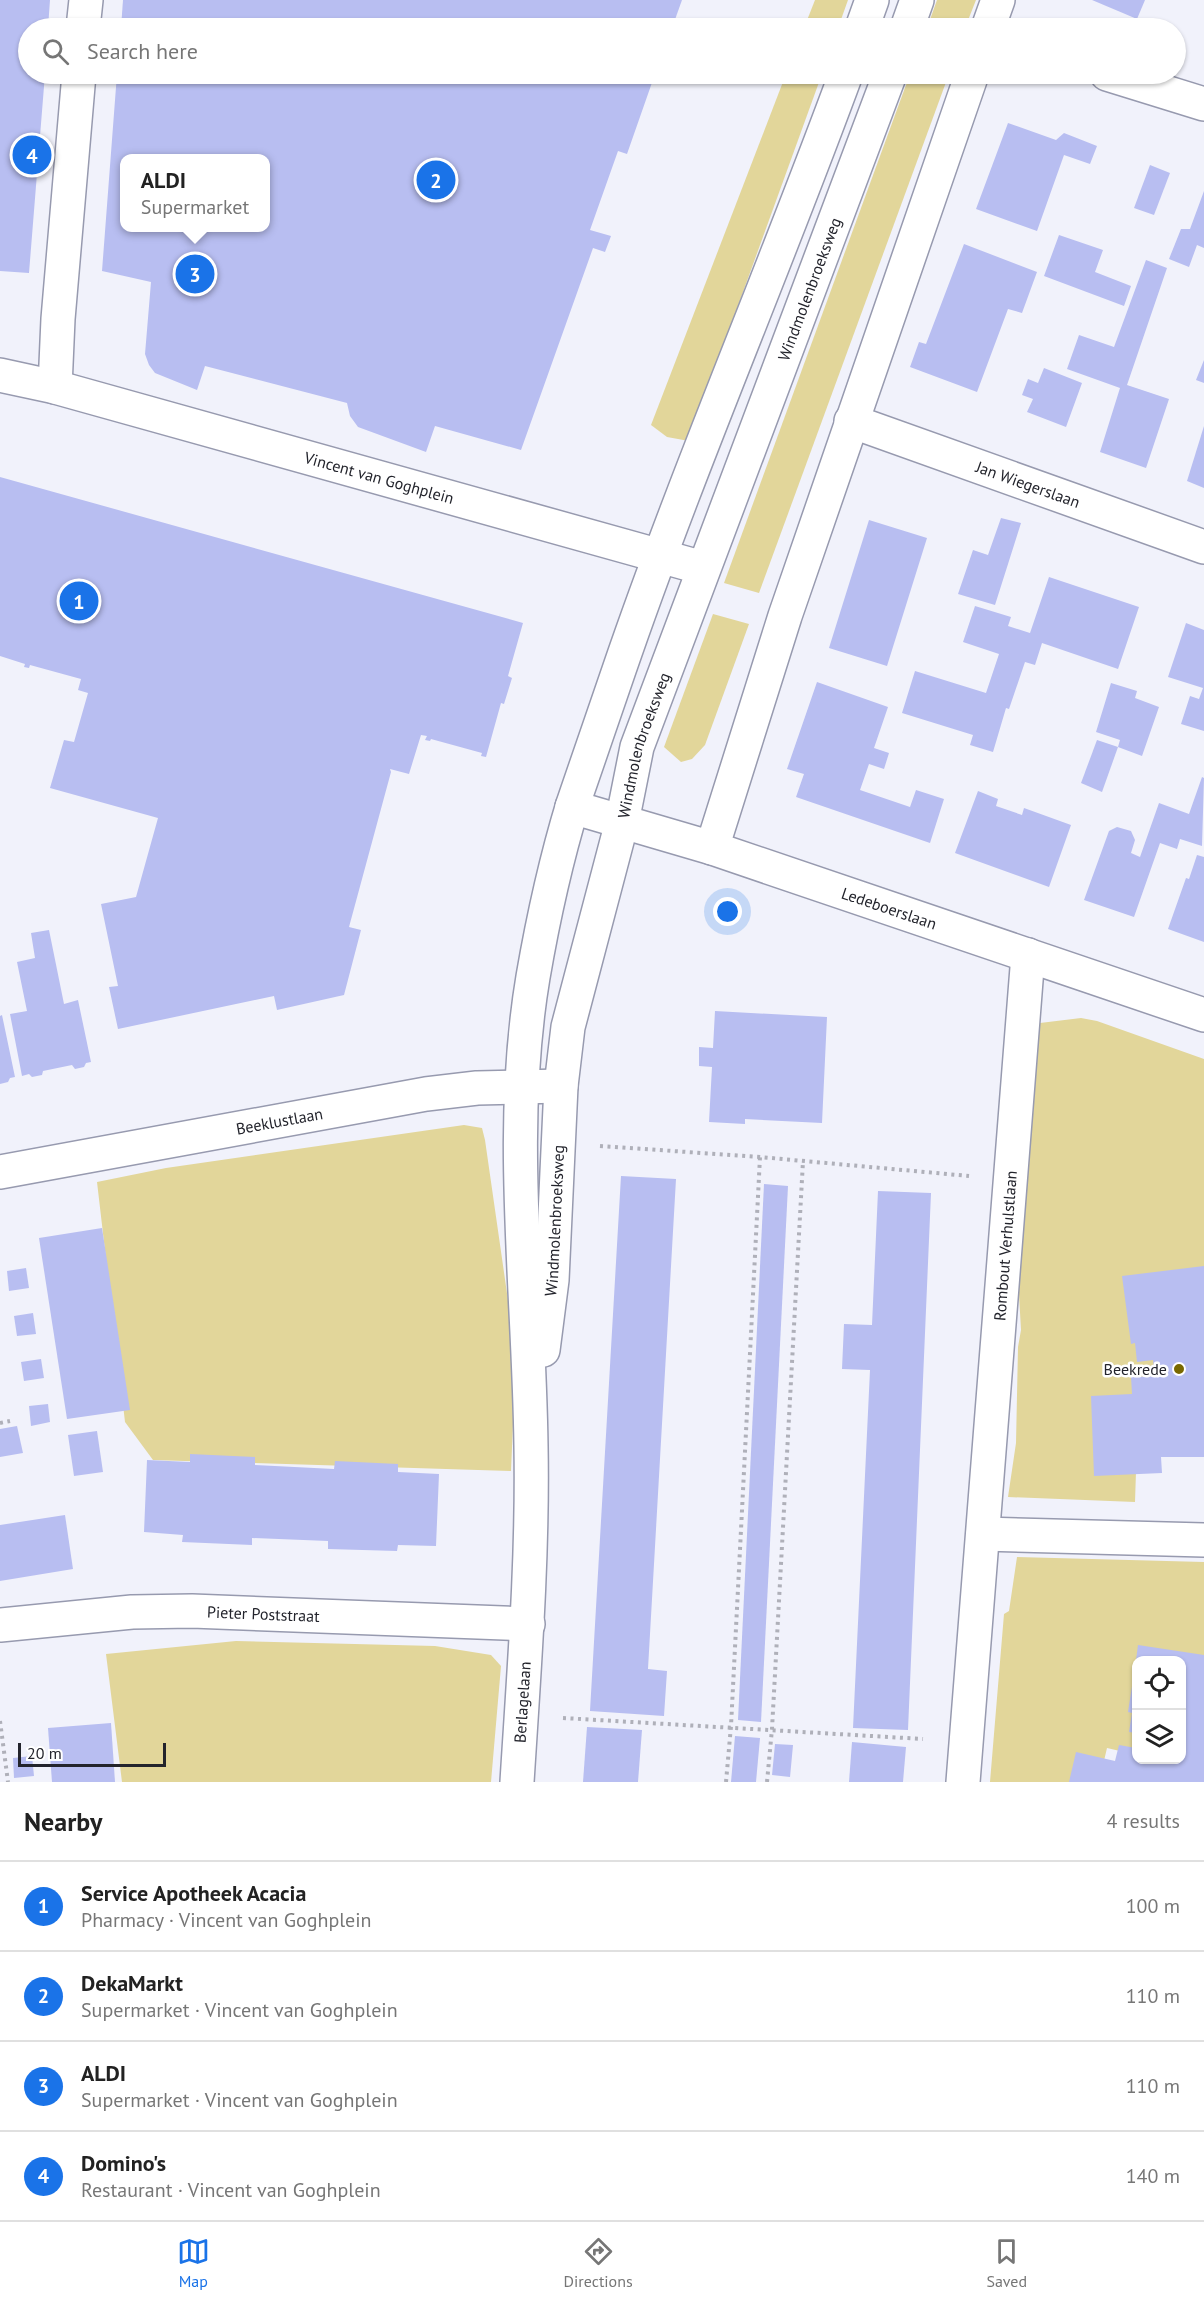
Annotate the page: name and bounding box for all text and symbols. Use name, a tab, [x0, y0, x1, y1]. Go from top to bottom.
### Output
search box	[18, 18, 1186, 84]
icon: search	[39, 35, 72, 68]
text: Search here	[87, 37, 198, 65]
pin: 4	[12, 132, 51, 178]
popup	[120, 154, 270, 232]
pin: 2	[416, 158, 456, 202]
text: ALDI	[141, 166, 186, 194]
text: Supermarket	[141, 194, 249, 220]
street label: Windmolenbroeksweg	[773, 215, 845, 363]
pin: 3	[176, 252, 214, 296]
street label: Vincent van Goghplein	[301, 447, 456, 508]
street label: Jan Wiegerslaan	[972, 456, 1083, 512]
pin: 1	[60, 578, 98, 624]
street label: Windmolenbroeksweg	[613, 669, 674, 820]
street label: Ledeboerslaan	[839, 883, 939, 934]
your location	[713, 897, 742, 926]
street label: Beeklustlaan	[234, 1103, 324, 1139]
street label: Windmolenbroeksweg	[540, 1145, 568, 1297]
street label: Rombout Verhulstlaan	[989, 1170, 1021, 1322]
place label: Beekrede	[1104, 1359, 1167, 1379]
marker: Beekrede	[1172, 1362, 1186, 1376]
street label: Pieter Poststraat	[207, 1602, 321, 1626]
map controls	[1132, 1656, 1186, 1764]
button: locate	[1132, 1656, 1186, 1710]
street label: Berlagelaan	[510, 1661, 535, 1744]
button: layers	[1132, 1710, 1186, 1764]
scale bar	[18, 1740, 166, 1768]
text: 20 m	[27, 1743, 62, 1763]
text: Nearby	[24, 1805, 102, 1838]
text: 4 results	[1107, 1808, 1180, 1834]
text: Service Apotheek Acacia	[81, 1879, 306, 1907]
text: 1	[38, 1893, 49, 1919]
text: 100 m	[1126, 1893, 1180, 1919]
text: Pharmacy · Vincent van Goghplein	[81, 1907, 372, 1933]
text: DekaMarkt	[81, 1969, 183, 1997]
text: 2	[38, 1983, 49, 2009]
text: 110 m	[1126, 1983, 1180, 2009]
text: Supermarket · Vincent van Goghplein	[81, 1997, 398, 2023]
text: ALDI	[81, 2059, 126, 2087]
text: 3	[38, 2073, 49, 2099]
text: 110 m	[1126, 2073, 1180, 2099]
text: Supermarket · Vincent van Goghplein	[81, 2087, 398, 2113]
text: Domino's	[81, 2149, 166, 2177]
text: 4	[38, 2163, 49, 2189]
text: 140 m	[1126, 2163, 1180, 2189]
text: Restaurant · Vincent van Goghplein	[81, 2177, 381, 2203]
tab: Map	[177, 2235, 210, 2291]
tab: Directions	[564, 2235, 633, 2291]
tab: Saved	[986, 2235, 1027, 2291]

